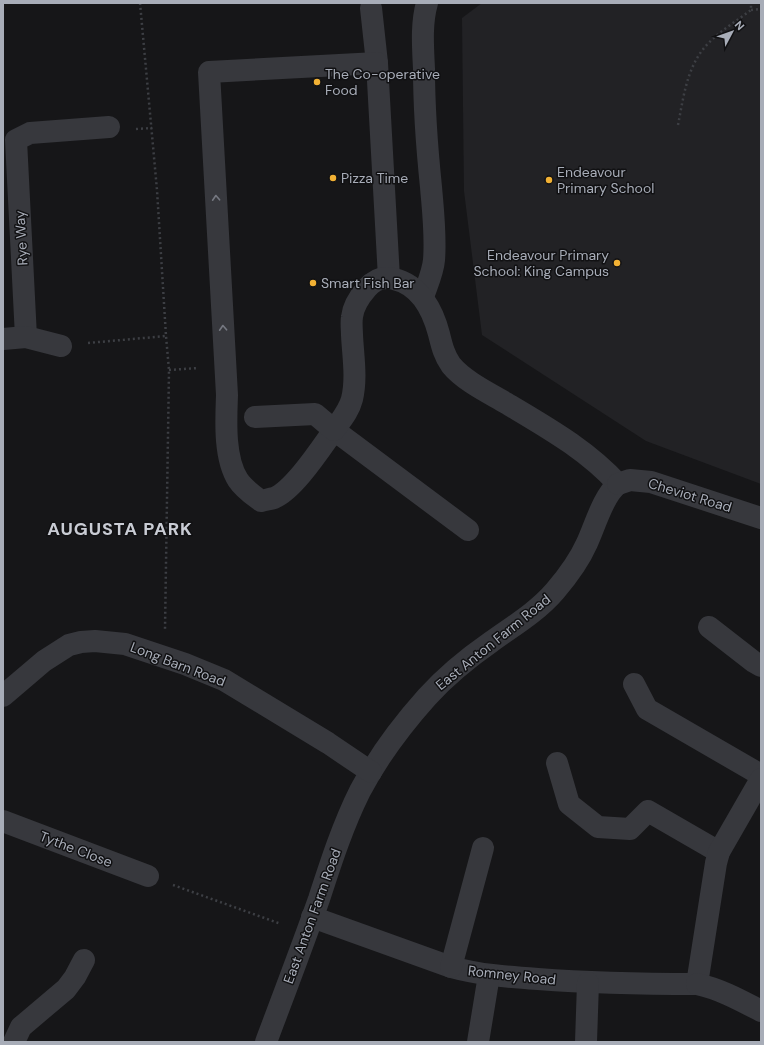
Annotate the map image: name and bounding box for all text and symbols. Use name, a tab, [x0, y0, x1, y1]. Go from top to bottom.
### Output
north arrow	[712, 12, 752, 52]
text: N	[732, 18, 747, 33]
place label: The Co-operative Food	[325, 65, 440, 99]
marker: The Co-operative Food	[312, 77, 322, 87]
place label: Endeavour Primary School	[557, 163, 654, 197]
place label: Pizza Time	[341, 169, 408, 187]
marker: Pizza Time	[328, 173, 338, 183]
marker: Endeavour Primary School	[544, 175, 554, 185]
one-way arrow	[211, 195, 220, 201]
street label: Rye Way	[11, 210, 31, 266]
place label: Endeavour Primary School: King Campus	[473, 246, 609, 280]
marker: Endeavour Primary School: King Campus	[612, 258, 622, 268]
place label: Smart Fish Bar	[321, 274, 415, 292]
marker: Smart Fish Bar	[308, 278, 318, 288]
one-way arrow	[218, 325, 227, 331]
street label: Cheviot Road	[646, 474, 734, 516]
district label: AUGUSTA PARK	[47, 517, 193, 541]
street label: East Anton Farm Road	[432, 590, 554, 694]
street label: Long Barn Road	[128, 638, 228, 690]
street label: Tythe Close	[37, 827, 115, 871]
street label: East Anton Farm Road	[279, 846, 345, 986]
street label: Romney Road	[467, 961, 557, 989]

